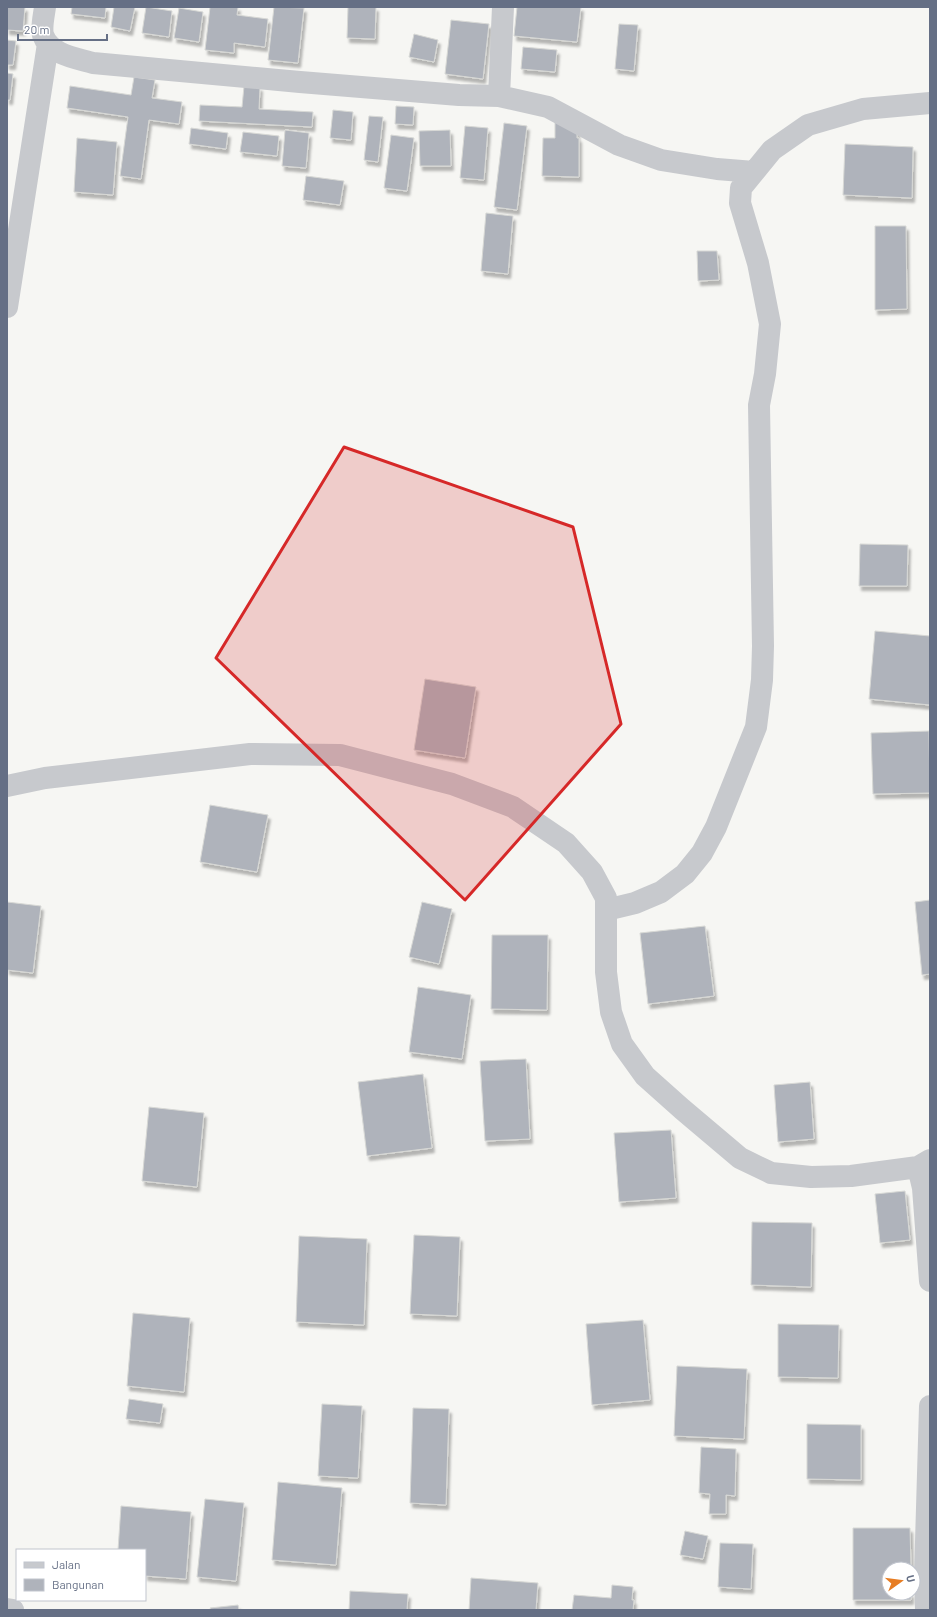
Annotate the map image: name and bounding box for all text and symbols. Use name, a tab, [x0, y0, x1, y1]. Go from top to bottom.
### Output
scale bar	[18, 16, 107, 42]
text: 20 m	[24, 22, 50, 36]
legend	[16, 1549, 146, 1601]
text: Jalan	[52, 1557, 80, 1571]
north arrow	[881, 1561, 921, 1601]
text: U	[904, 1574, 918, 1583]
text: Bangunan	[52, 1577, 104, 1591]

